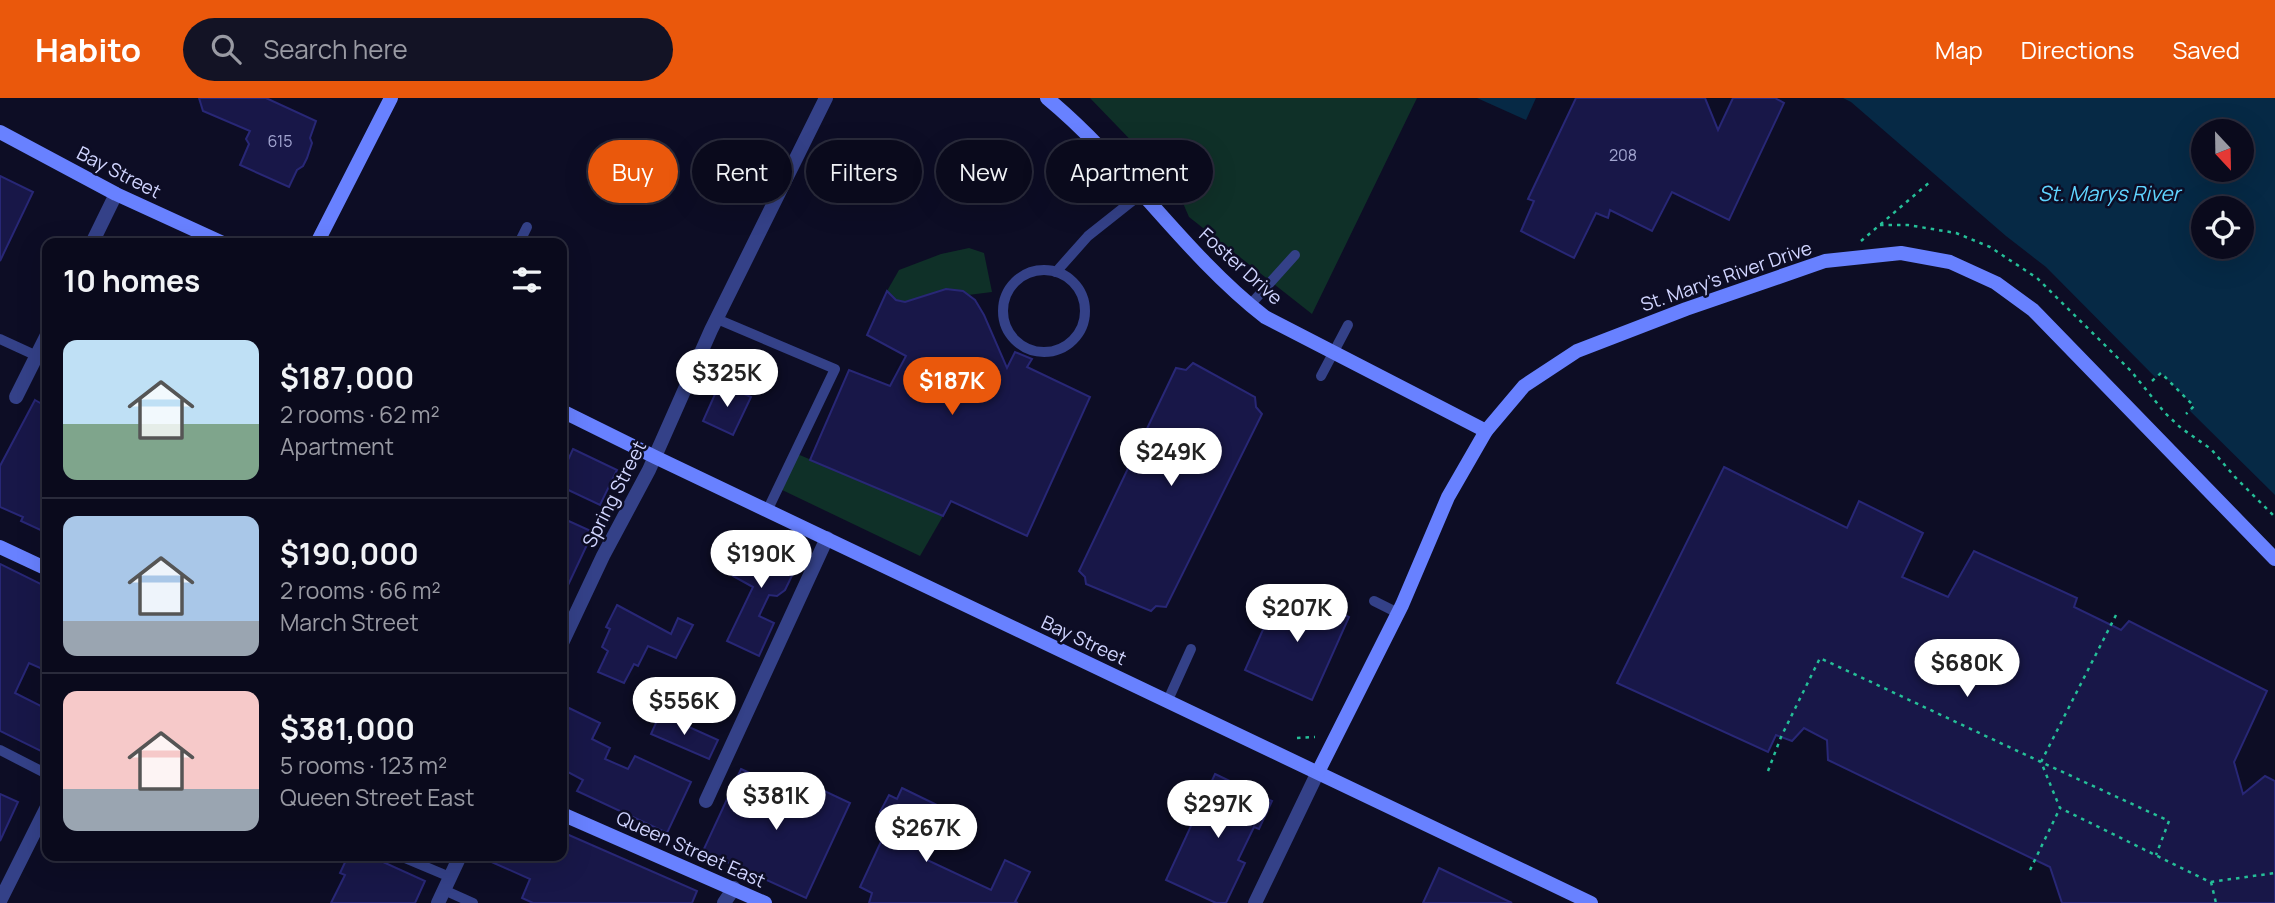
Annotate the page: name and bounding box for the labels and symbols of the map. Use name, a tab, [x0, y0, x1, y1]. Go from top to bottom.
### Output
north arrow	[2191, 119, 2254, 182]
house number: 615	[267, 130, 293, 152]
street label: Bay Street	[72, 140, 166, 204]
house number: 208	[1609, 144, 1637, 166]
water label: St. Marys River	[2038, 179, 2183, 207]
street label: Foster Drive	[1194, 222, 1288, 310]
street label: St. Mary's River Drive	[1637, 234, 1815, 318]
pin: $325K	[678, 350, 776, 409]
pin: $187K	[903, 358, 1001, 417]
pin: $249K	[1122, 428, 1220, 488]
street label: Spring Street	[576, 436, 652, 552]
pin: $190K	[712, 531, 810, 590]
pin: $207K	[1248, 584, 1346, 644]
street label: Bay Street	[1037, 609, 1131, 671]
pin: $680K	[1918, 640, 2016, 699]
pin: $556K	[635, 678, 733, 737]
pin: $381K	[727, 772, 825, 832]
pin: $297K	[1169, 780, 1267, 840]
street label: Queen Street East	[612, 804, 770, 894]
pin: $267K	[877, 804, 975, 864]

